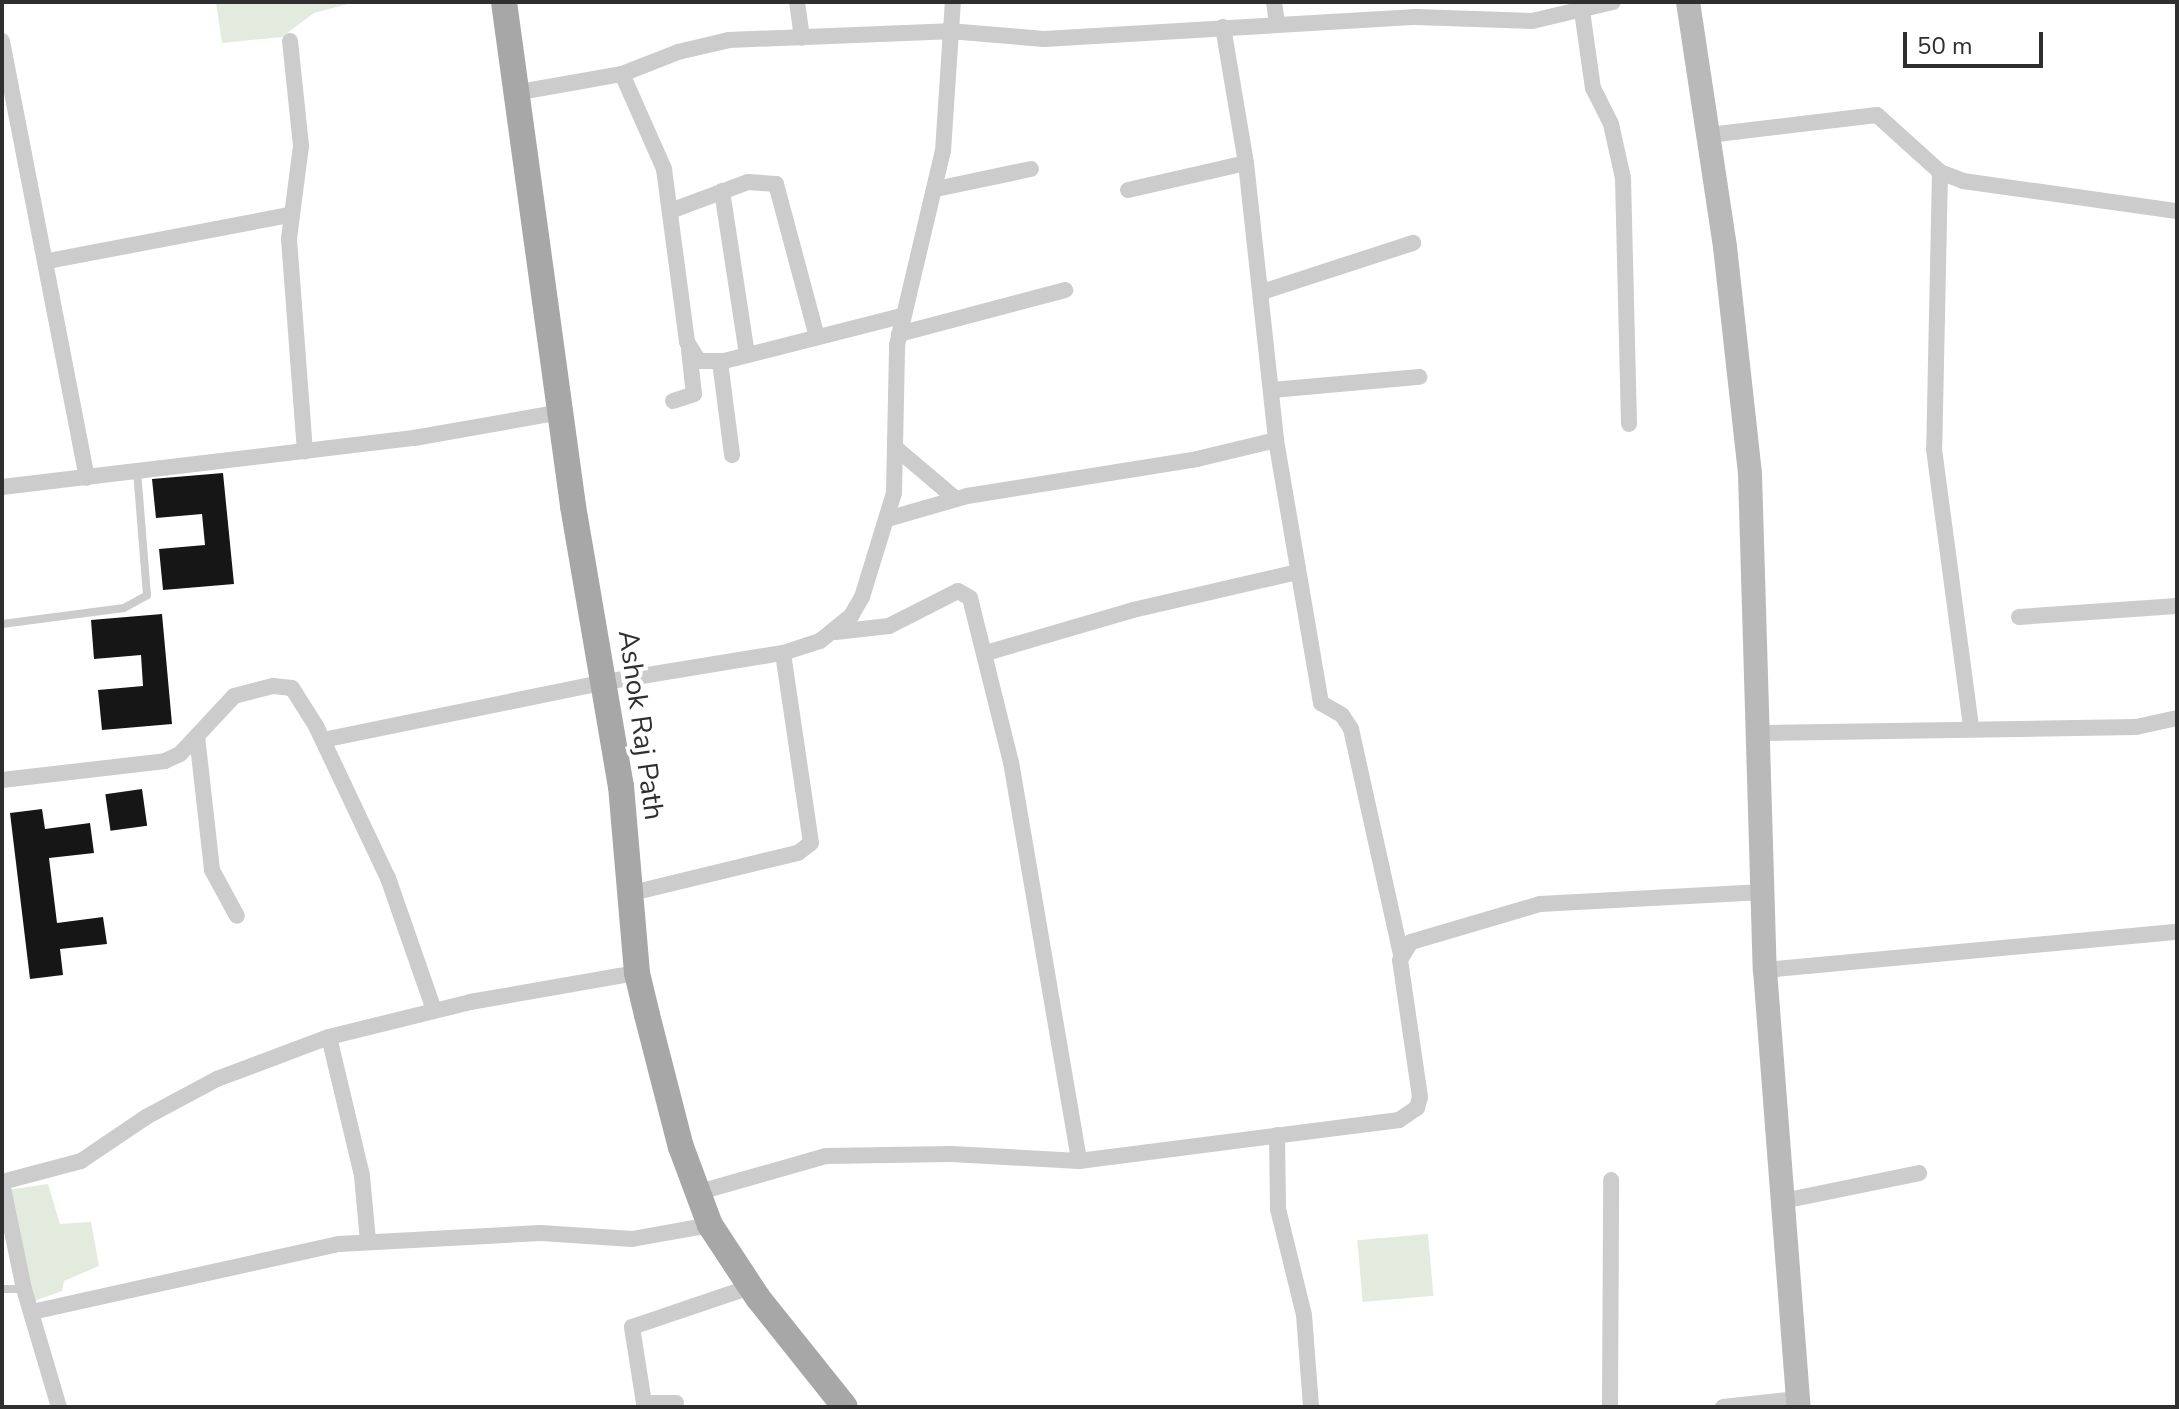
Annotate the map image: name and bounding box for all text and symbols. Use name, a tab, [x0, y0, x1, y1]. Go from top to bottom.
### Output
scale bar	[1907, 16, 2047, 66]
text: 50 m	[1917, 30, 1973, 62]
street label: Ashok Raj Path	[611, 628, 671, 822]

